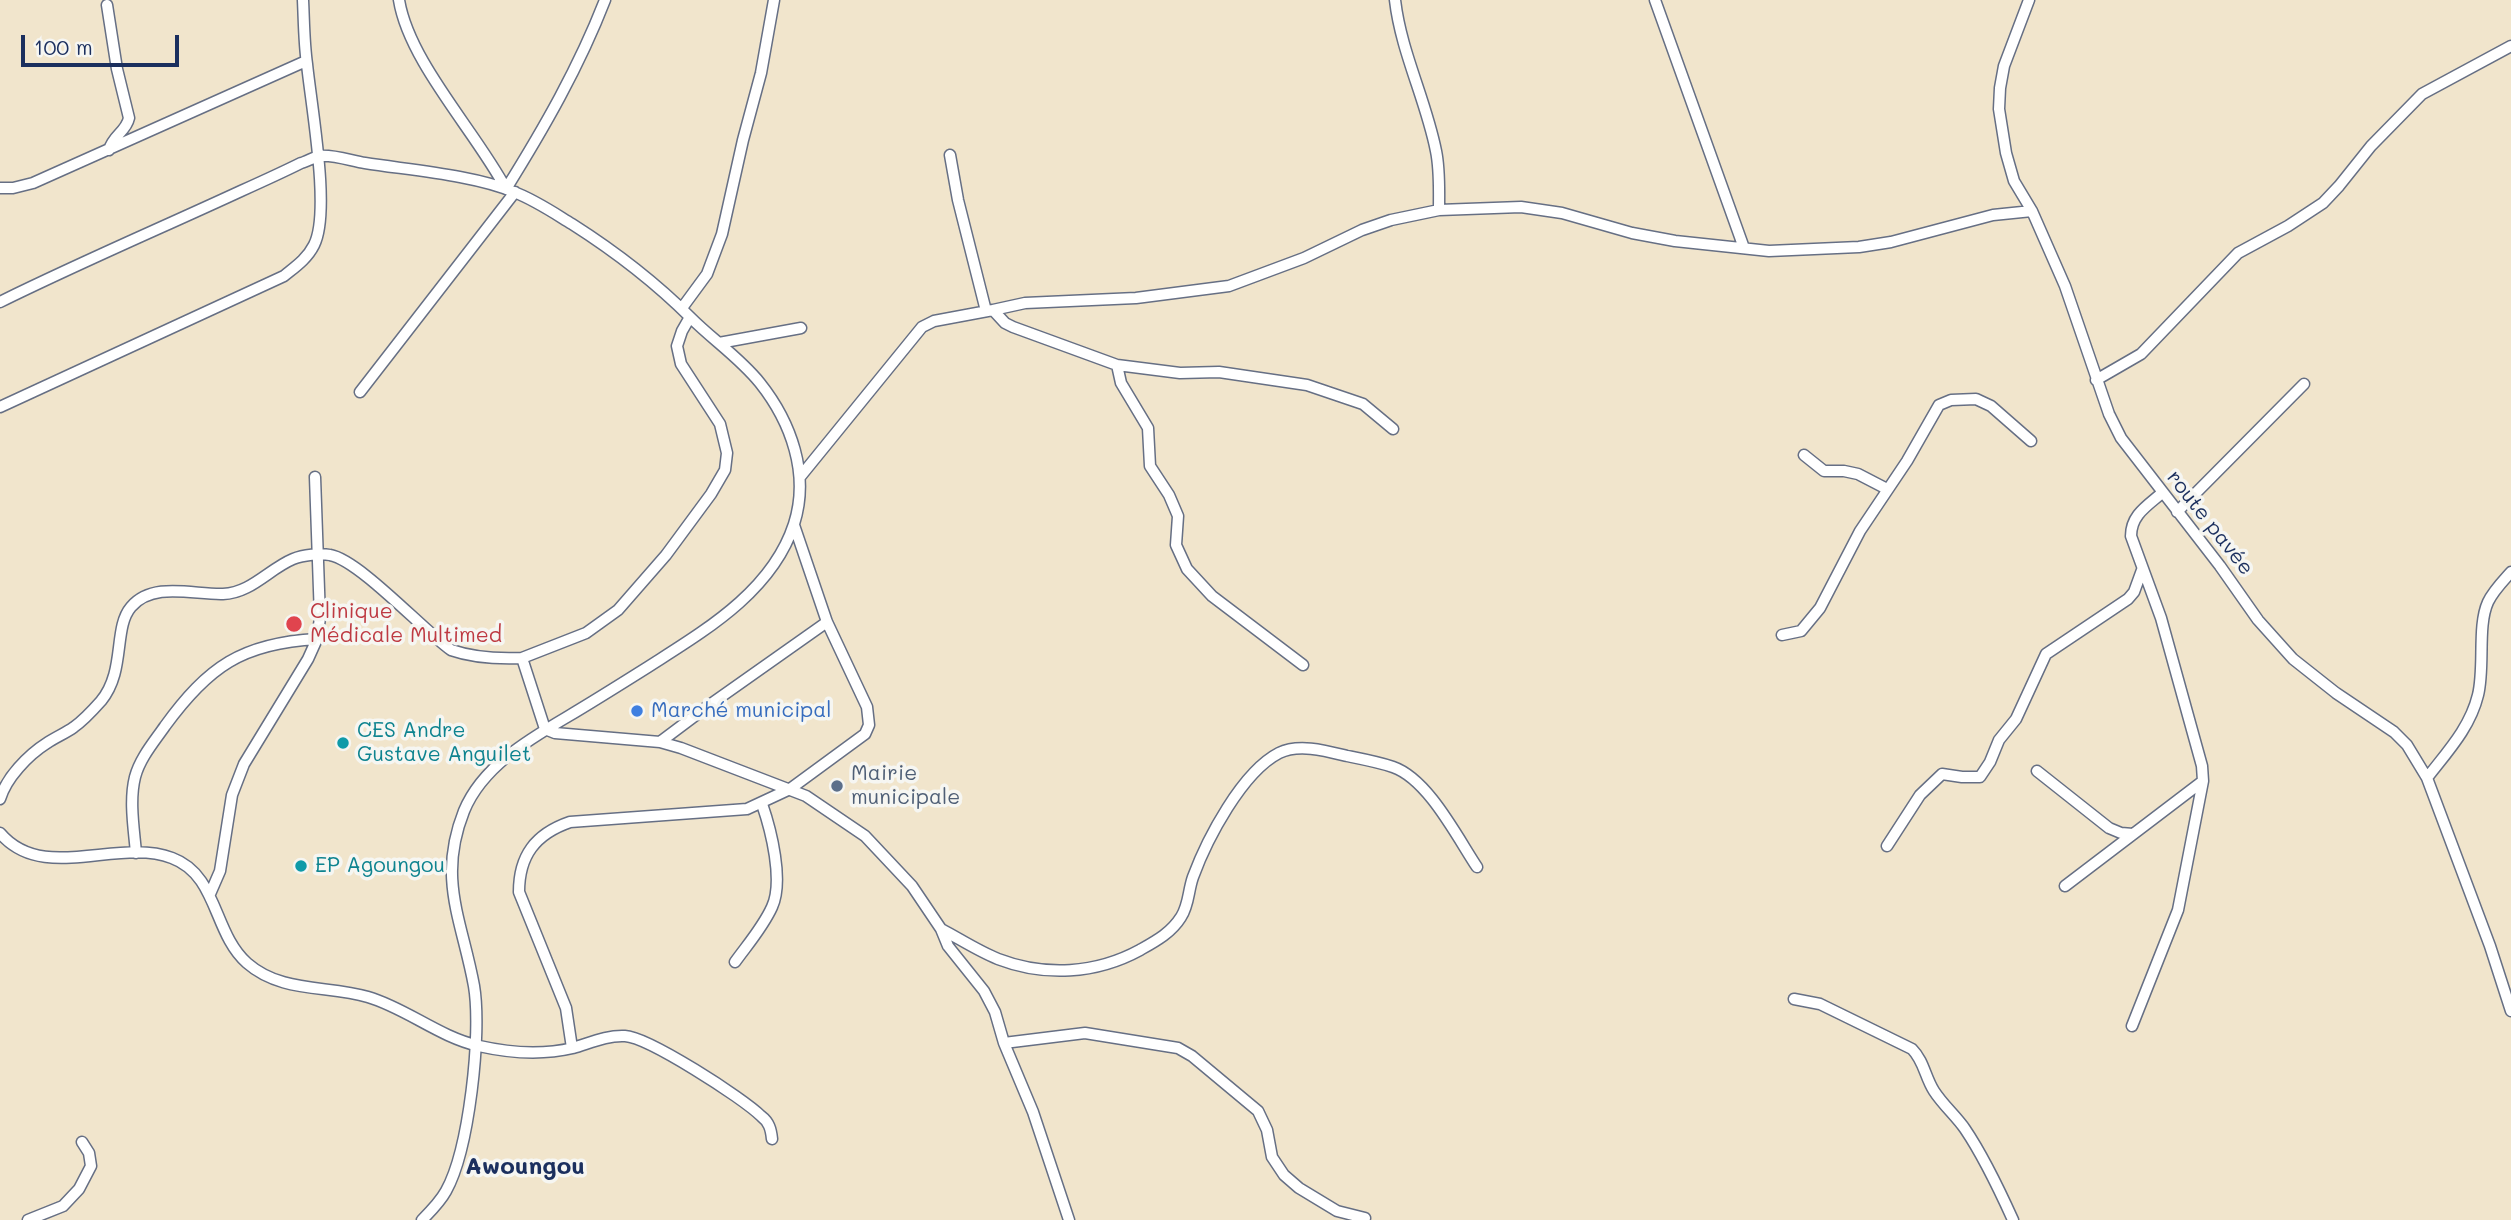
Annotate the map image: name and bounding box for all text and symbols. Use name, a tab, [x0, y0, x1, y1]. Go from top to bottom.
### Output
scale bar	[24, 21, 182, 65]
text: 100 m	[34, 33, 93, 60]
street label: route pavée	[2161, 466, 2259, 580]
place label: Clinique Médicale Multimed	[310, 599, 502, 649]
marker: Clinique Médicale Multimed	[284, 614, 304, 634]
place label: Marché municipal	[651, 698, 832, 724]
marker: Marché municipal	[629, 703, 645, 719]
place label: CES Andre Gustave Anguilet	[357, 718, 531, 768]
marker: CES Andre Gustave Anguilet	[335, 735, 351, 751]
place label: Mairie municipale	[851, 761, 960, 811]
marker: Mairie municipale	[829, 778, 845, 794]
place label: EP Agoungou	[315, 853, 445, 879]
marker: EP Agoungou	[293, 858, 309, 874]
district label: Awoungou	[465, 1153, 585, 1181]

